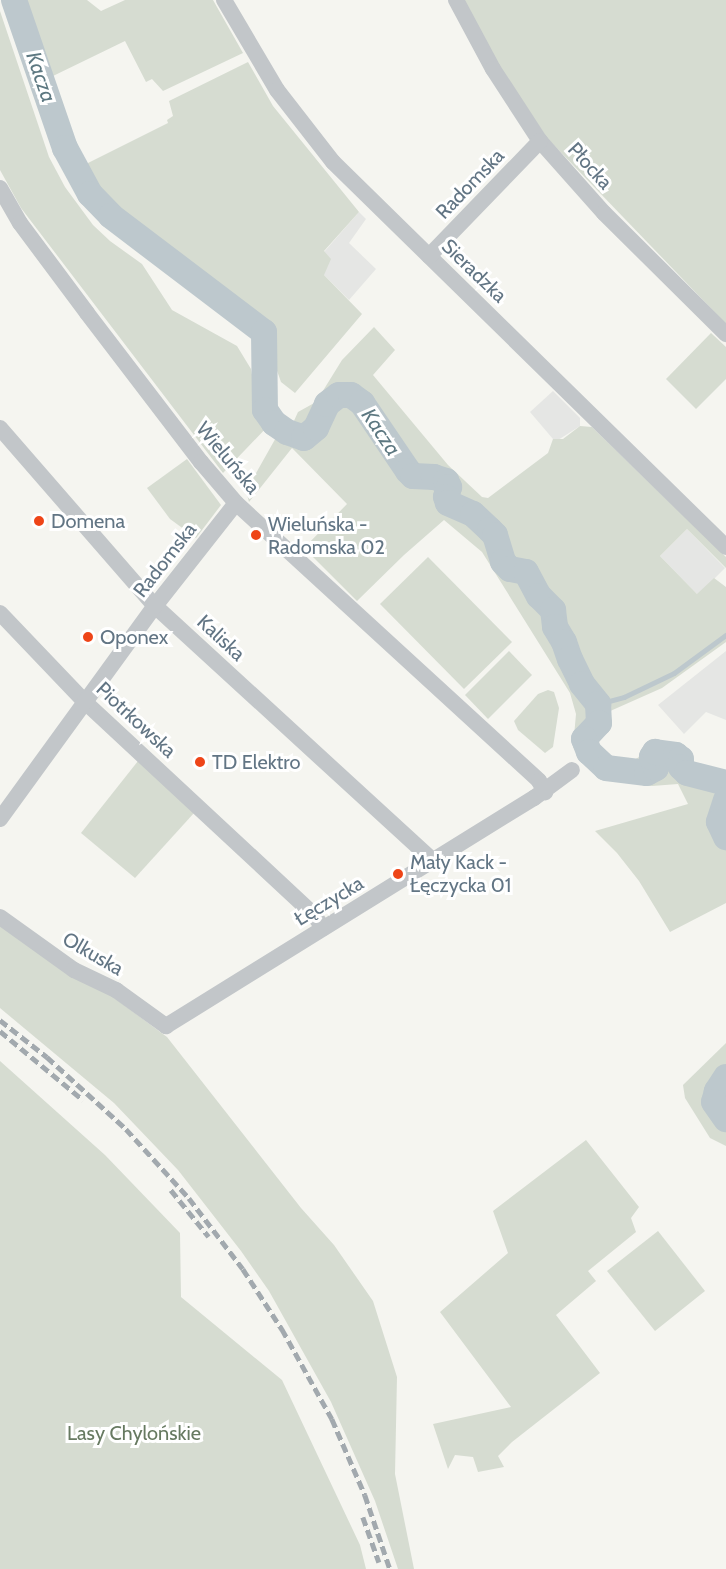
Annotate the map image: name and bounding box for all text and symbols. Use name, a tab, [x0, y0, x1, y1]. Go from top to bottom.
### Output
water label: Kacza	[21, 48, 61, 106]
street label: Płocka	[563, 138, 617, 194]
street label: Radomska	[431, 144, 509, 224]
street label: Sieradzka	[437, 234, 511, 308]
water label: Kacza	[356, 404, 406, 460]
street label: Wieluńska	[191, 417, 265, 499]
place label: Domena	[51, 509, 125, 533]
place label: Wieluńska - Radomska 02	[268, 512, 385, 559]
marker: Domena	[32, 514, 46, 528]
street label: Radomska	[128, 518, 202, 602]
marker: Wieluńska - Radomska 02	[249, 528, 263, 542]
street label: Kaliska	[192, 610, 250, 666]
place label: Oponex	[100, 625, 168, 649]
marker: Oponex	[81, 630, 95, 644]
street label: Piotrkowska	[91, 677, 181, 763]
place label: TD Elektro	[212, 750, 300, 774]
marker: TD Elektro	[193, 755, 207, 769]
place label: Mały Kack - Łęczycka 01	[410, 850, 511, 897]
marker: Mały Kack - Łęczycka 01	[391, 867, 405, 881]
street label: Łęczycka	[290, 871, 368, 931]
street label: Olkuska	[58, 927, 128, 981]
park label: Lasy Chylońskie	[67, 1421, 201, 1445]

